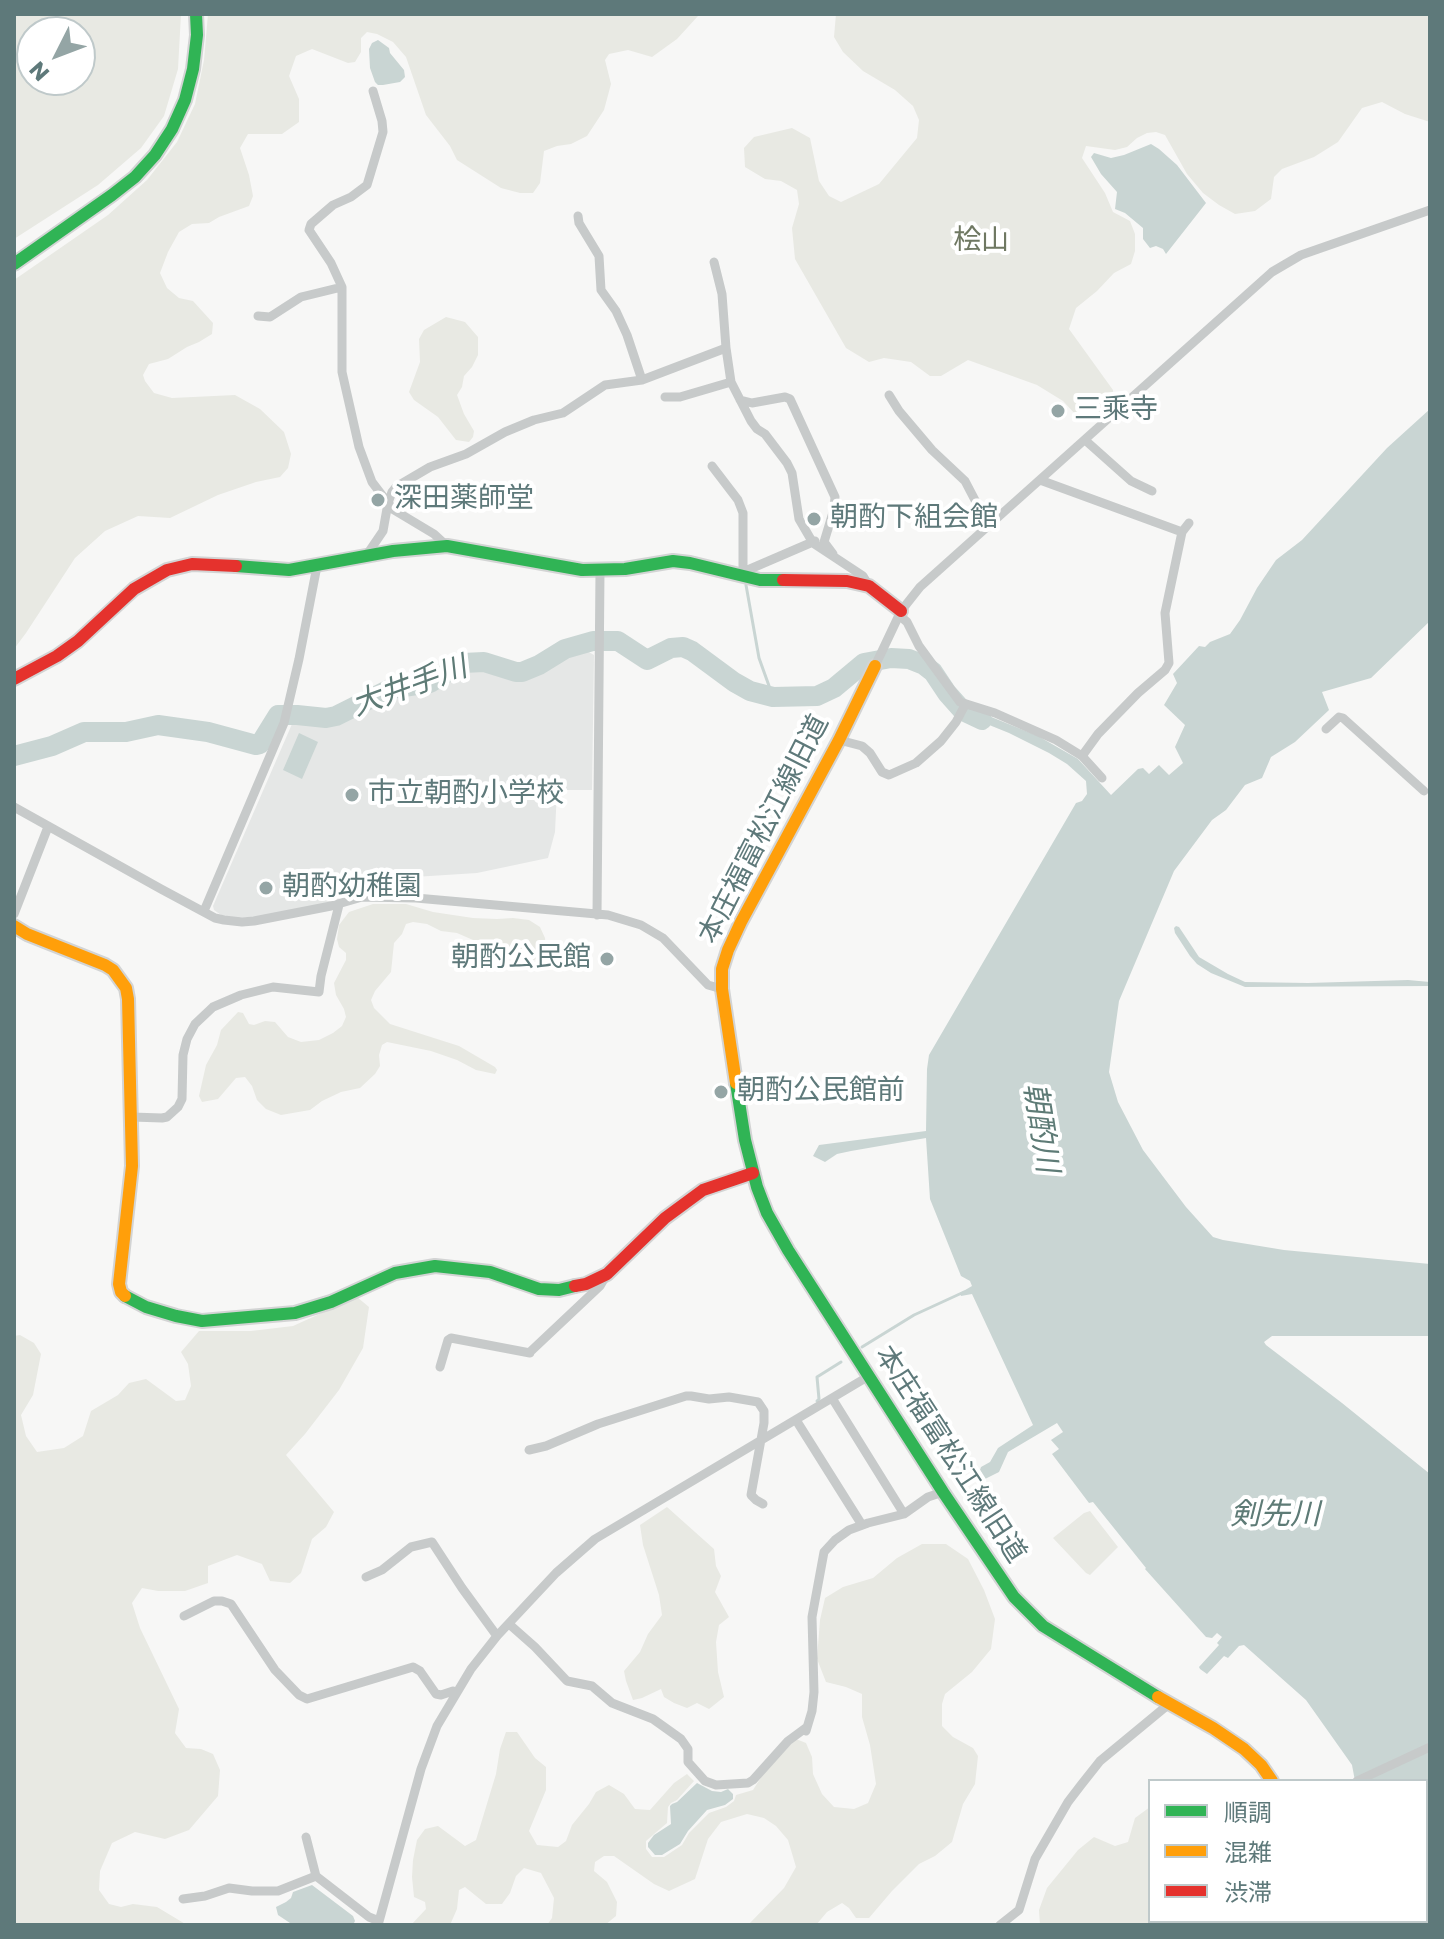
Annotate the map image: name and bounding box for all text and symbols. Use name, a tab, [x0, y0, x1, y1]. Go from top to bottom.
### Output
north arrow	[16, 16, 96, 96]
text: N	[22, 55, 56, 88]
park label: 桧山	[953, 225, 1009, 259]
place label: 三乘寺	[1074, 394, 1158, 428]
marker: 三乘寺	[1049, 402, 1067, 420]
place label: 深田薬師堂	[394, 483, 534, 517]
marker: 深田薬師堂	[369, 491, 387, 509]
place label: 朝酌下組会館	[830, 502, 998, 536]
marker: 朝酌下組会館	[805, 510, 823, 528]
water label: 大井手川	[347, 651, 473, 725]
street label: 本庄福富松江線旧道	[693, 710, 837, 950]
place label: 市立朝酌小学校	[368, 778, 564, 812]
marker: 市立朝酌小学校	[343, 786, 361, 804]
place label: 朝酌幼稚園	[282, 871, 422, 905]
marker: 朝酌幼稚園	[257, 879, 275, 897]
place label: 朝酌公民館	[451, 942, 591, 976]
marker: 朝酌公民館	[598, 950, 616, 968]
place label: 朝酌公民館前	[737, 1075, 905, 1109]
water label: 朝酌川	[1014, 1081, 1064, 1175]
marker: 朝酌公民館前	[712, 1083, 730, 1101]
street label: 本庄福富松江線旧道	[866, 1340, 1032, 1570]
water label: 剣先川	[1230, 1498, 1320, 1534]
legend	[1148, 1779, 1428, 1923]
text: 順調	[1224, 1796, 1272, 1829]
text: 混雑	[1224, 1836, 1272, 1869]
text: 渋滞	[1224, 1876, 1272, 1909]

